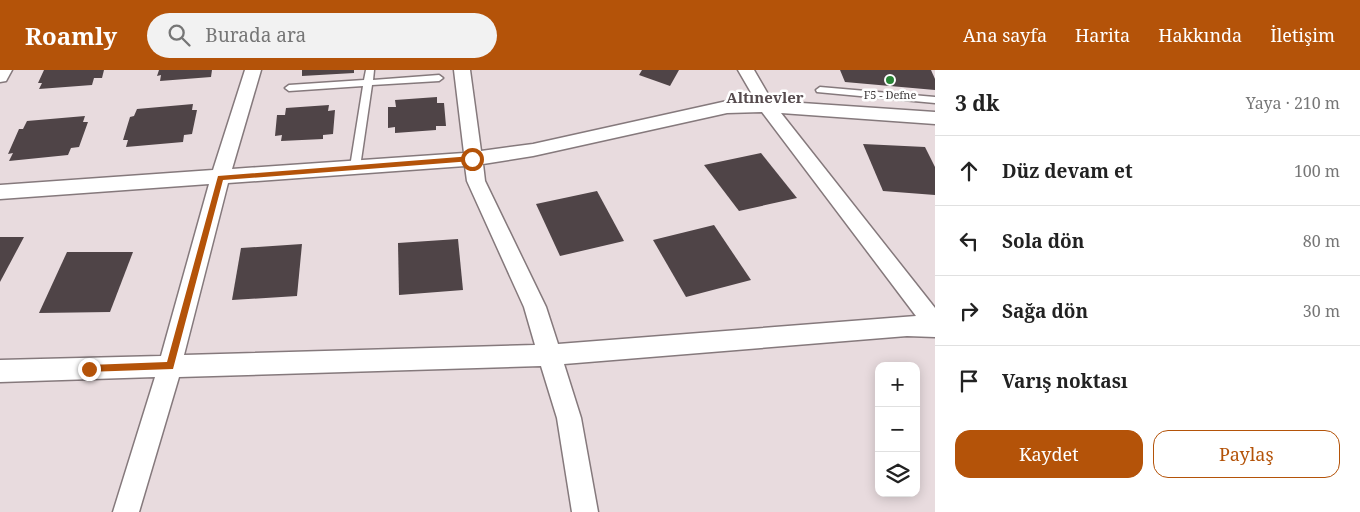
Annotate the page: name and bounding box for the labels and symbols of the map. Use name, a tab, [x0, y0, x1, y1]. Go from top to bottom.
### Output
marker: F5 - Defne	[884, 74, 896, 86]
district label: Altınevler	[726, 87, 804, 107]
place label: F5 - Defne	[864, 87, 916, 102]
route start	[461, 148, 484, 171]
route end	[78, 358, 101, 381]

